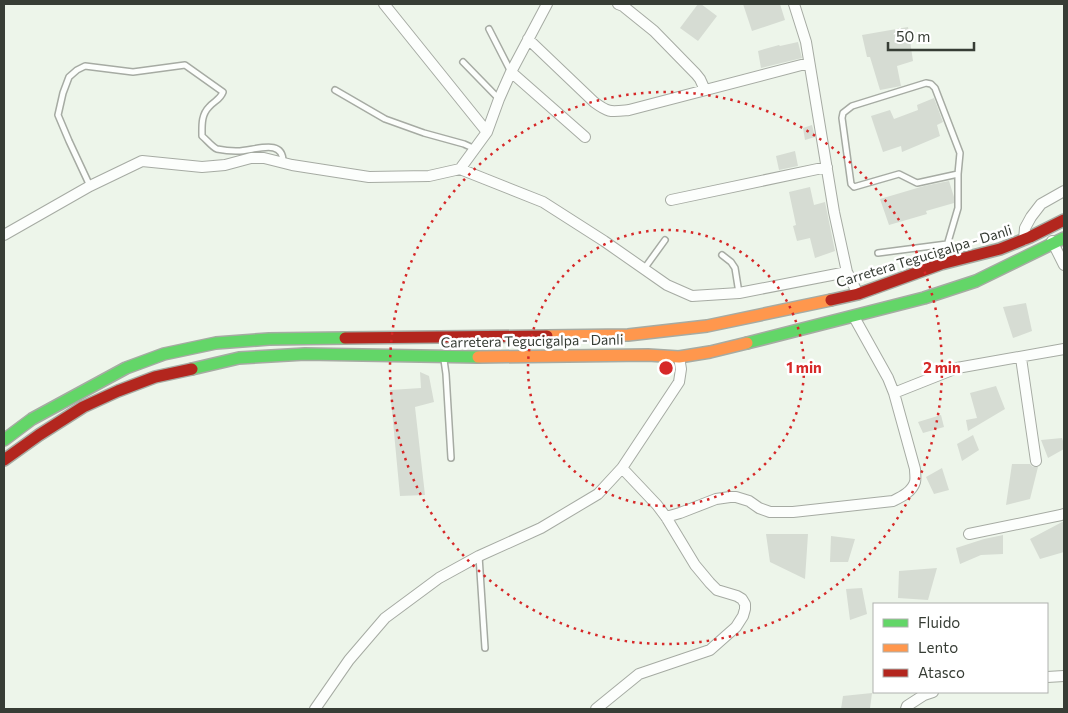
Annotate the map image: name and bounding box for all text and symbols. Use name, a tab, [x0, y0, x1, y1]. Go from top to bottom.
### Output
scale bar	[888, 20, 974, 52]
text: 50 m	[896, 27, 930, 45]
street label: Carretera Tegucigalpa - Danli	[834, 221, 1014, 290]
street label: Carretera Tegucigalpa - Danli	[440, 330, 624, 351]
text: 1 min	[786, 358, 822, 376]
text: 2 min	[923, 358, 961, 376]
centre of rings	[657, 359, 675, 377]
legend	[873, 603, 1048, 693]
text: Fluido	[918, 613, 960, 631]
text: Lento	[918, 638, 958, 656]
text: Atasco	[918, 663, 965, 681]

